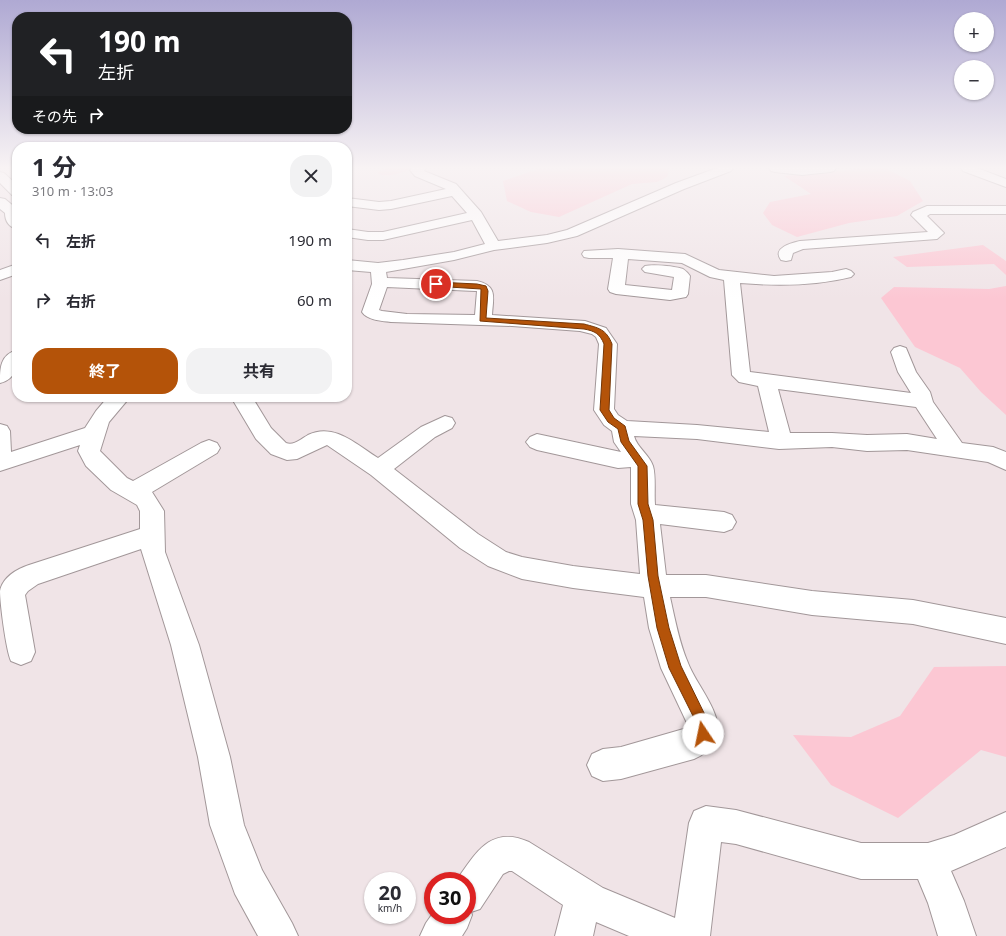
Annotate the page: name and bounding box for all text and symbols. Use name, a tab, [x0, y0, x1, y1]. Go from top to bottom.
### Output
map controls	[954, 12, 994, 100]
button: +	[954, 12, 994, 52]
text: 190 m	[98, 22, 181, 60]
icon: left	[32, 28, 84, 80]
text: 左折	[98, 60, 134, 84]
button: −	[954, 60, 994, 100]
icon: right	[85, 104, 107, 126]
text: その先	[32, 106, 77, 126]
text: 1 分	[32, 150, 76, 183]
button: close	[290, 155, 332, 197]
text: 310 m · 13:03	[32, 182, 113, 200]
icon: left	[32, 229, 54, 251]
text: 190 m	[288, 230, 332, 250]
text: 左折	[66, 231, 96, 251]
pin	[419, 267, 453, 301]
icon: arrive	[425, 273, 447, 295]
icon: right	[32, 289, 54, 311]
text: 60 m	[297, 290, 332, 310]
text: 右折	[66, 291, 96, 311]
button: 終了	[32, 348, 178, 394]
button: 共有	[186, 348, 332, 394]
position arrow	[682, 713, 724, 755]
speed limit sign: 30	[424, 872, 476, 924]
text: 20	[379, 879, 401, 906]
text: km/h	[378, 901, 402, 915]

